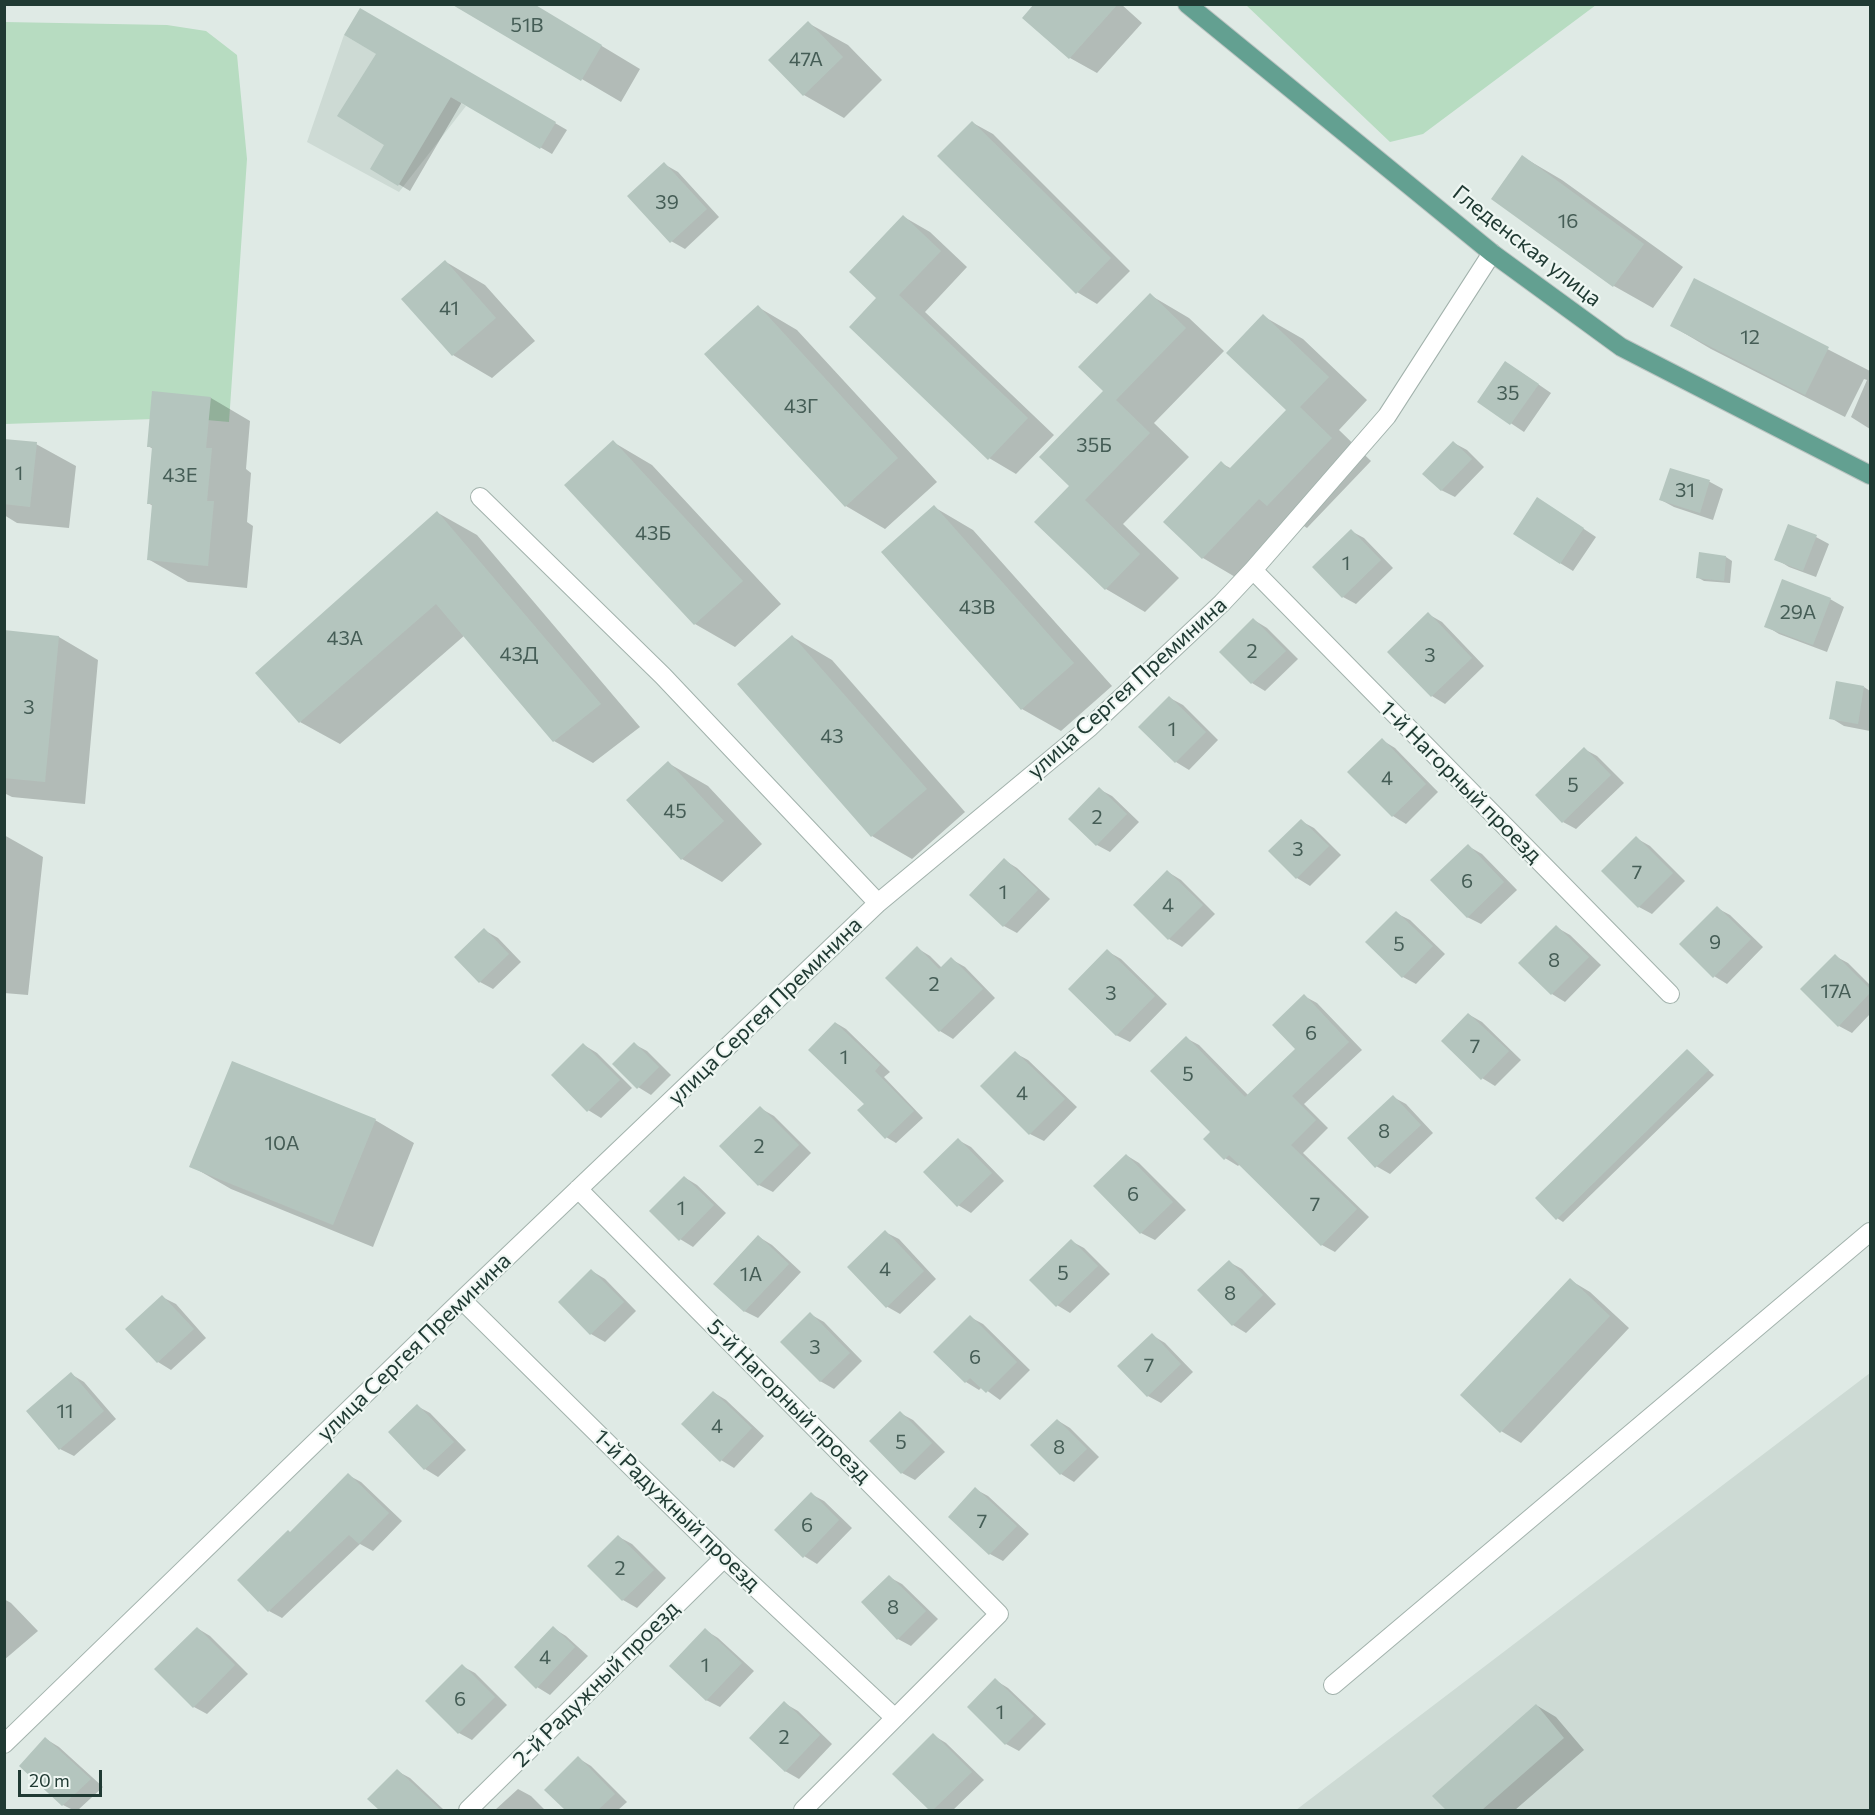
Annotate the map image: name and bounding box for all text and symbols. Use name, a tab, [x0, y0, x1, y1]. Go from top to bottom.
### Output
house number: 51В	[511, 13, 543, 37]
house number: 47А	[789, 47, 823, 71]
street label: Гледенская улица	[1447, 180, 1607, 312]
house number: 39	[655, 190, 679, 214]
house number: 16	[1558, 209, 1578, 233]
house number: 41	[439, 296, 459, 320]
house number: 12	[1740, 325, 1760, 349]
house number: 35	[1497, 381, 1519, 405]
house number: 43Г	[784, 394, 818, 418]
house number: 35Б	[1076, 433, 1112, 457]
house number: 1	[15, 461, 23, 485]
house number: 43Е	[162, 463, 198, 487]
house number: 31	[1675, 478, 1695, 502]
house number: 43Б	[635, 521, 671, 545]
house number: 1	[1342, 551, 1350, 575]
street label: улица Сергея Преминина	[1022, 592, 1232, 784]
house number: 43В	[959, 595, 995, 619]
house number: 29А	[1780, 600, 1816, 624]
house number: 43А	[327, 626, 363, 650]
house number: 2	[1246, 639, 1258, 663]
house number: 43Д	[499, 642, 539, 666]
house number: 3	[1424, 643, 1436, 667]
house number: 3	[23, 695, 35, 719]
street label: 1-й Нагорный проезд	[1375, 696, 1547, 868]
house number: 1	[1168, 717, 1176, 741]
house number: 43	[820, 724, 844, 748]
house number: 4	[1381, 766, 1393, 790]
house number: 5	[1567, 773, 1579, 797]
house number: 45	[663, 799, 687, 823]
house number: 2	[1091, 805, 1103, 829]
house number: 3	[1292, 837, 1304, 861]
house number: 7	[1632, 860, 1642, 884]
house number: 6	[1461, 869, 1473, 893]
house number: 1	[999, 880, 1007, 904]
house number: 4	[1162, 893, 1174, 917]
street label: улица Сергея Преминина	[663, 912, 867, 1110]
house number: 9	[1709, 930, 1721, 954]
house number: 5	[1393, 932, 1405, 956]
house number: 8	[1548, 948, 1560, 972]
house number: 2	[928, 972, 940, 996]
house number: 17А	[1820, 979, 1852, 1003]
house number: 3	[1105, 981, 1117, 1005]
house number: 6	[1305, 1021, 1317, 1045]
house number: 7	[1470, 1034, 1480, 1058]
house number: 1	[840, 1045, 848, 1069]
house number: 5	[1182, 1062, 1194, 1086]
house number: 4	[1016, 1081, 1028, 1105]
house number: 8	[1378, 1119, 1390, 1143]
house number: 10А	[265, 1131, 299, 1155]
house number: 2	[753, 1134, 765, 1158]
house number: 6	[1127, 1182, 1139, 1206]
house number: 7	[1310, 1192, 1320, 1216]
house number: 1	[677, 1196, 685, 1220]
street label: улица Сергея Преминина	[312, 1248, 516, 1446]
house number: 4	[879, 1257, 891, 1281]
house number: 5	[1057, 1261, 1069, 1285]
house number: 1А	[740, 1262, 762, 1286]
house number: 8	[1224, 1281, 1236, 1305]
street label: 5-й Нагорный проезд	[701, 1313, 877, 1489]
house number: 3	[809, 1335, 821, 1359]
house number: 6	[969, 1345, 981, 1369]
house number: 7	[1144, 1353, 1154, 1377]
house number: 11	[56, 1399, 74, 1423]
house number: 4	[711, 1414, 723, 1438]
street label: 1-й Радужный проезд	[588, 1424, 766, 1596]
house number: 5	[895, 1430, 907, 1454]
house number: 8	[1053, 1435, 1065, 1459]
house number: 7	[977, 1509, 987, 1533]
house number: 6	[801, 1513, 813, 1537]
house number: 2	[614, 1556, 626, 1580]
street label: 2-й Радужный проезд	[507, 1595, 685, 1773]
house number: 8	[887, 1595, 899, 1619]
house number: 4	[539, 1645, 551, 1669]
house number: 1	[701, 1653, 709, 1677]
house number: 6	[454, 1687, 466, 1711]
house number: 1	[996, 1700, 1004, 1724]
house number: 2	[778, 1725, 790, 1749]
scale bar	[21, 1758, 105, 1796]
text: 20 m	[29, 1769, 70, 1791]

